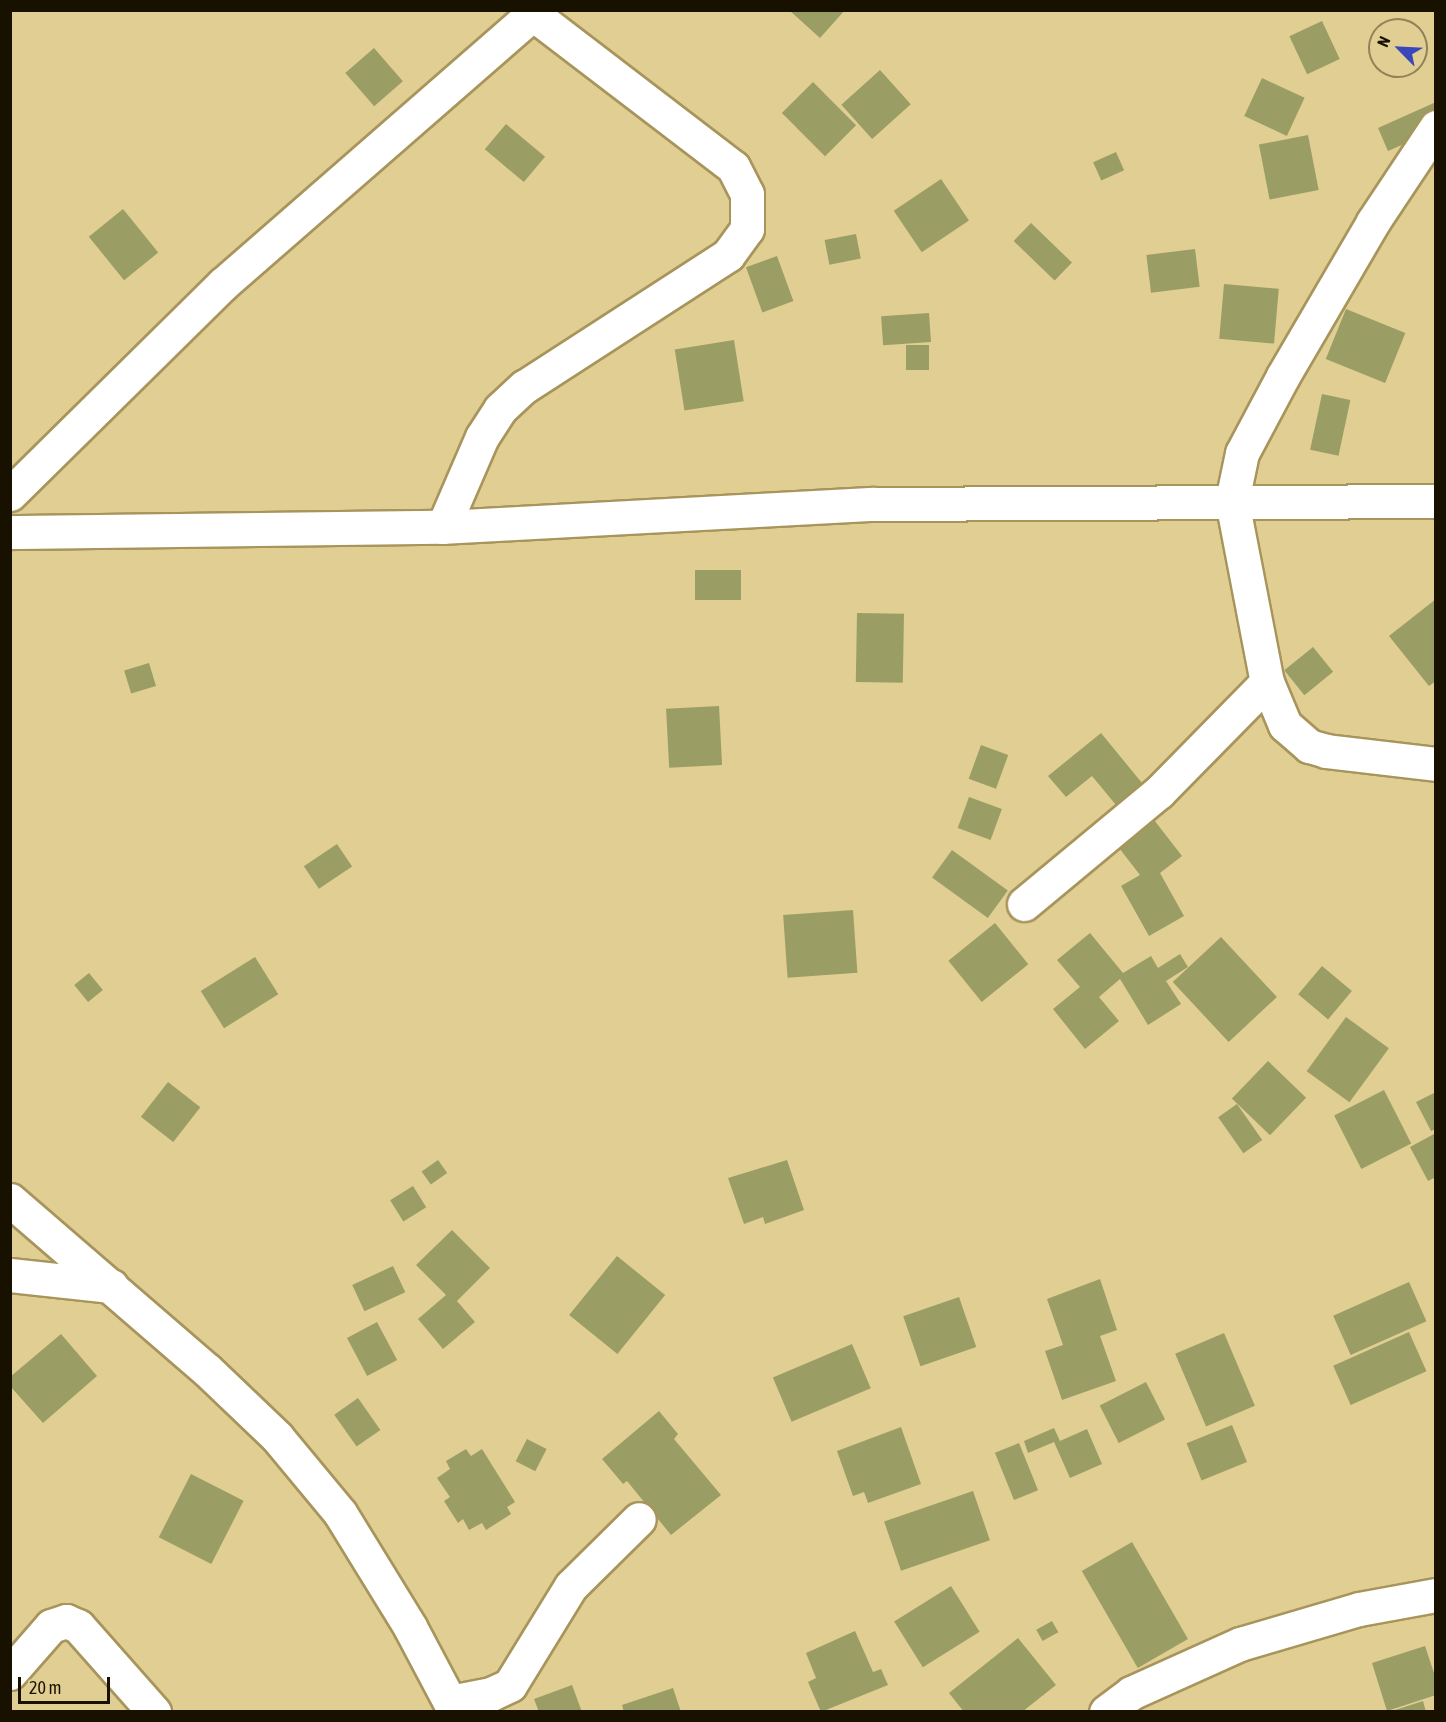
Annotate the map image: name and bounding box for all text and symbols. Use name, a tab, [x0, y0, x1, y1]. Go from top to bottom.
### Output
north arrow	[1368, 18, 1428, 78]
text: N	[1373, 34, 1394, 49]
scale bar	[21, 1665, 112, 1703]
text: 20 m	[29, 1677, 61, 1698]

